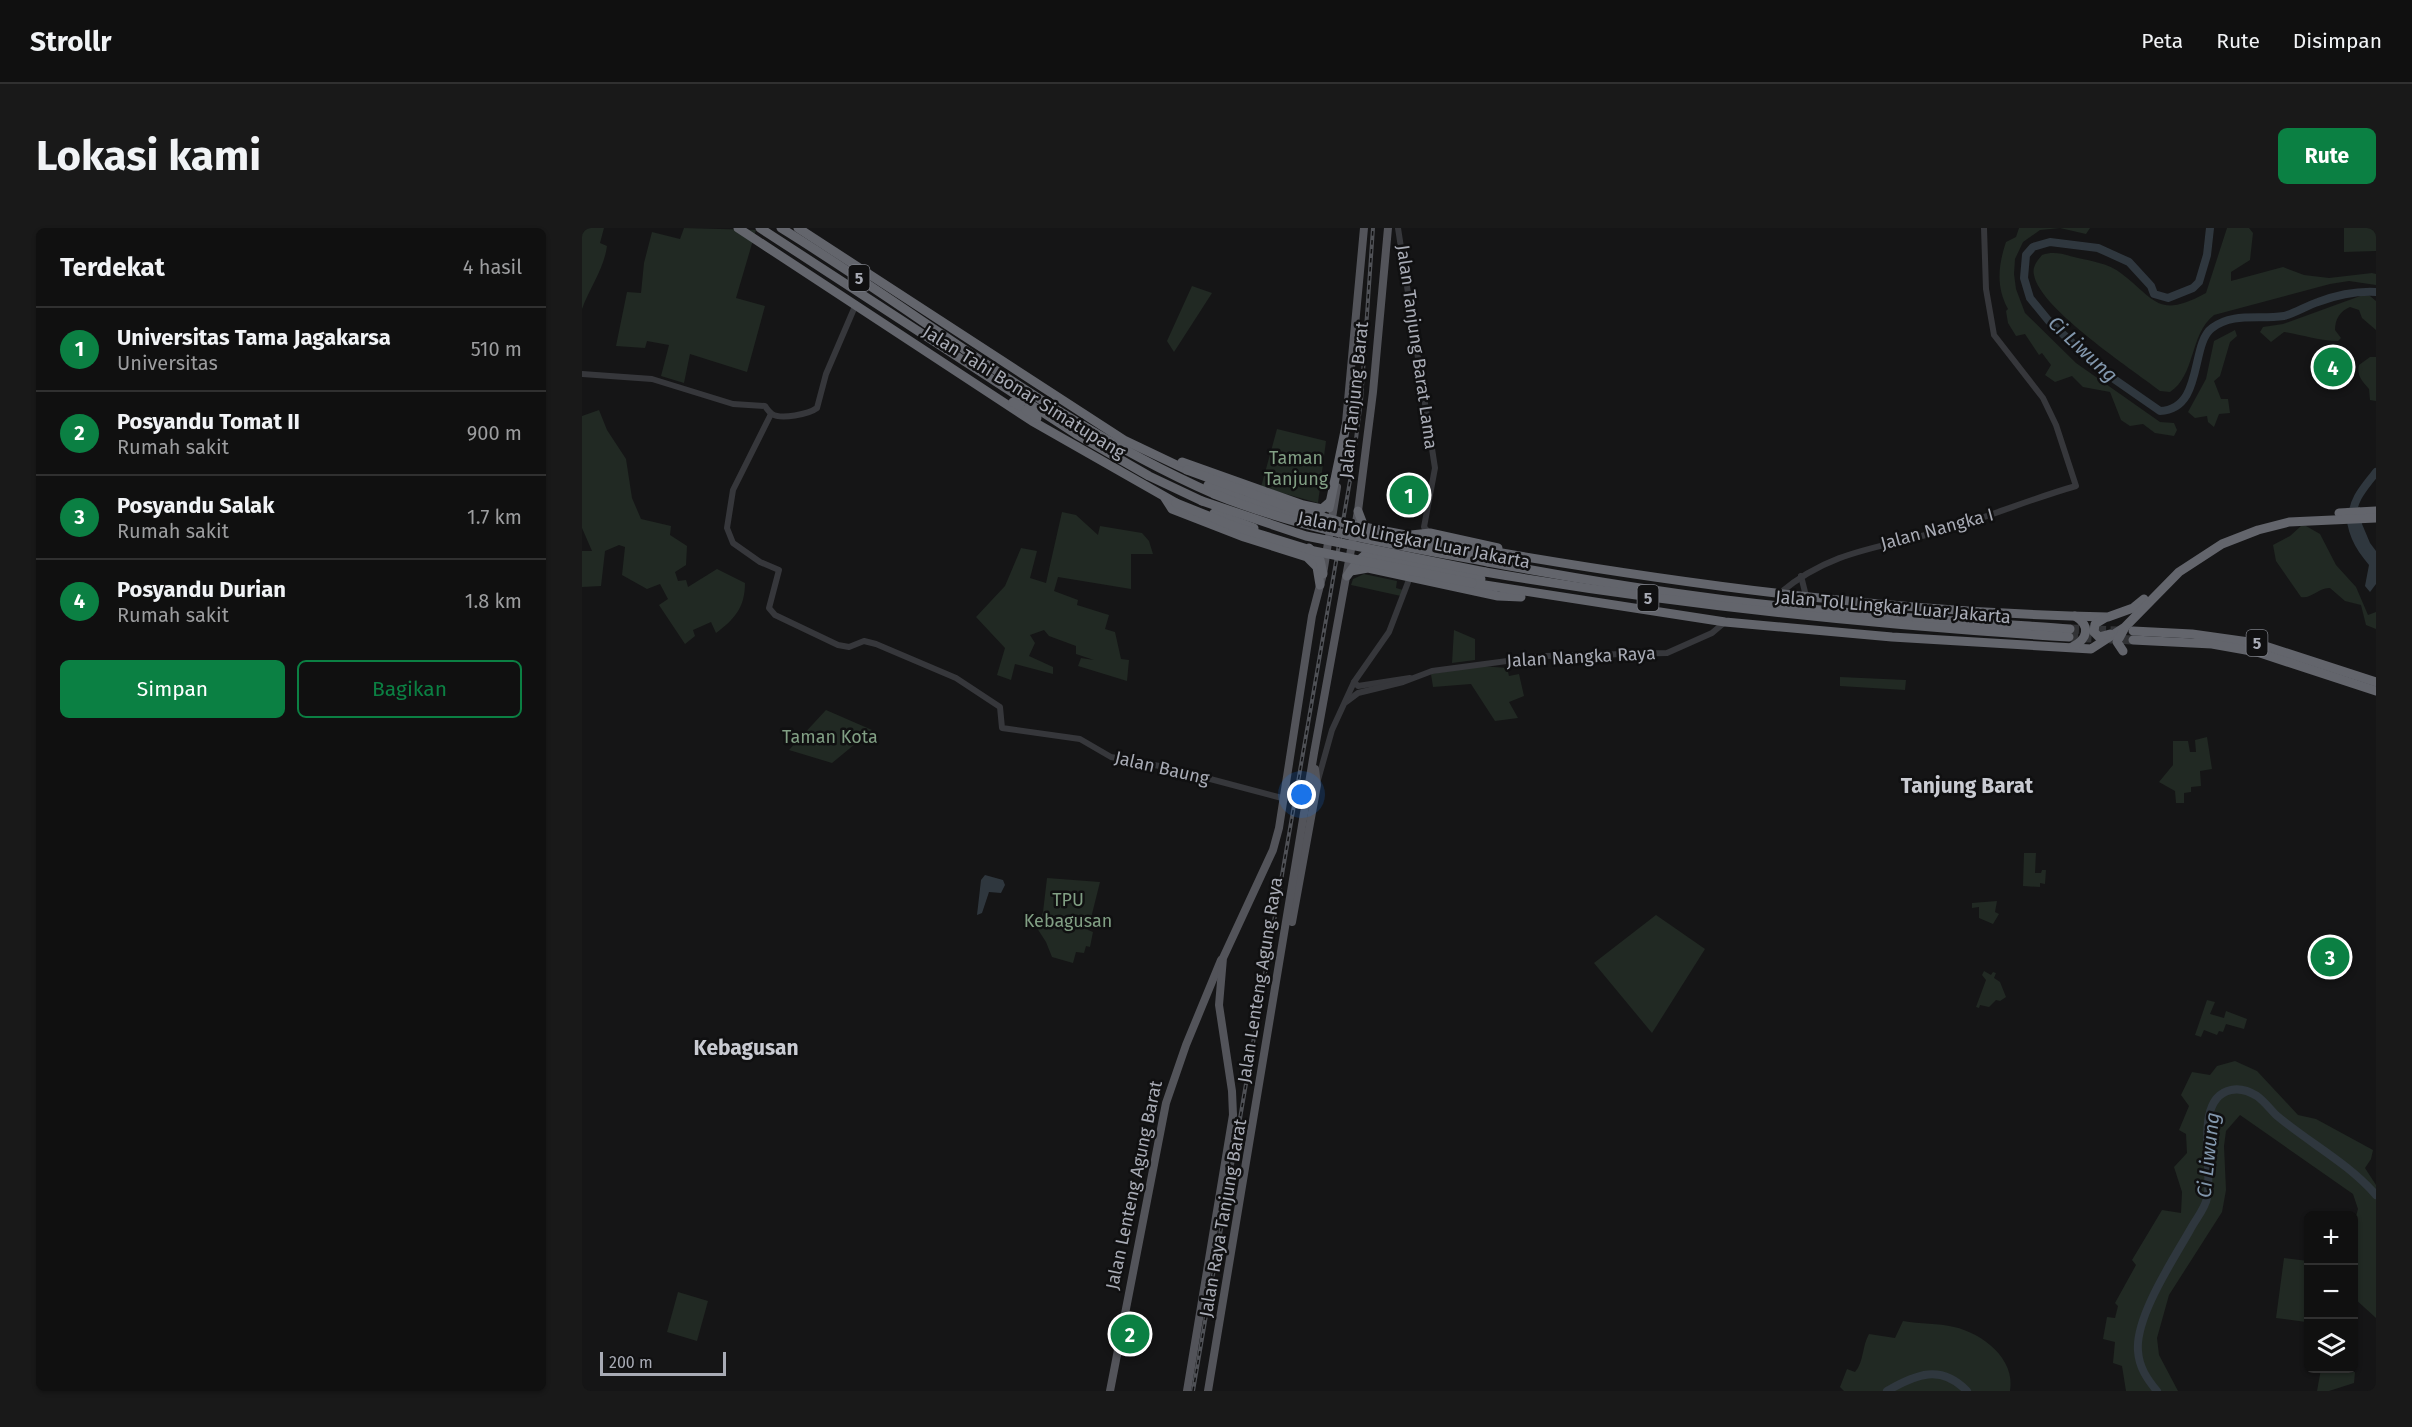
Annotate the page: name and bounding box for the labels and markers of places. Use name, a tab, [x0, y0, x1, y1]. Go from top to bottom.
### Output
pin: 4	[2314, 344, 2352, 390]
pin: 1	[1390, 472, 1428, 518]
pin: 3	[2310, 934, 2350, 980]
pin: 2	[1110, 1312, 1150, 1356]

